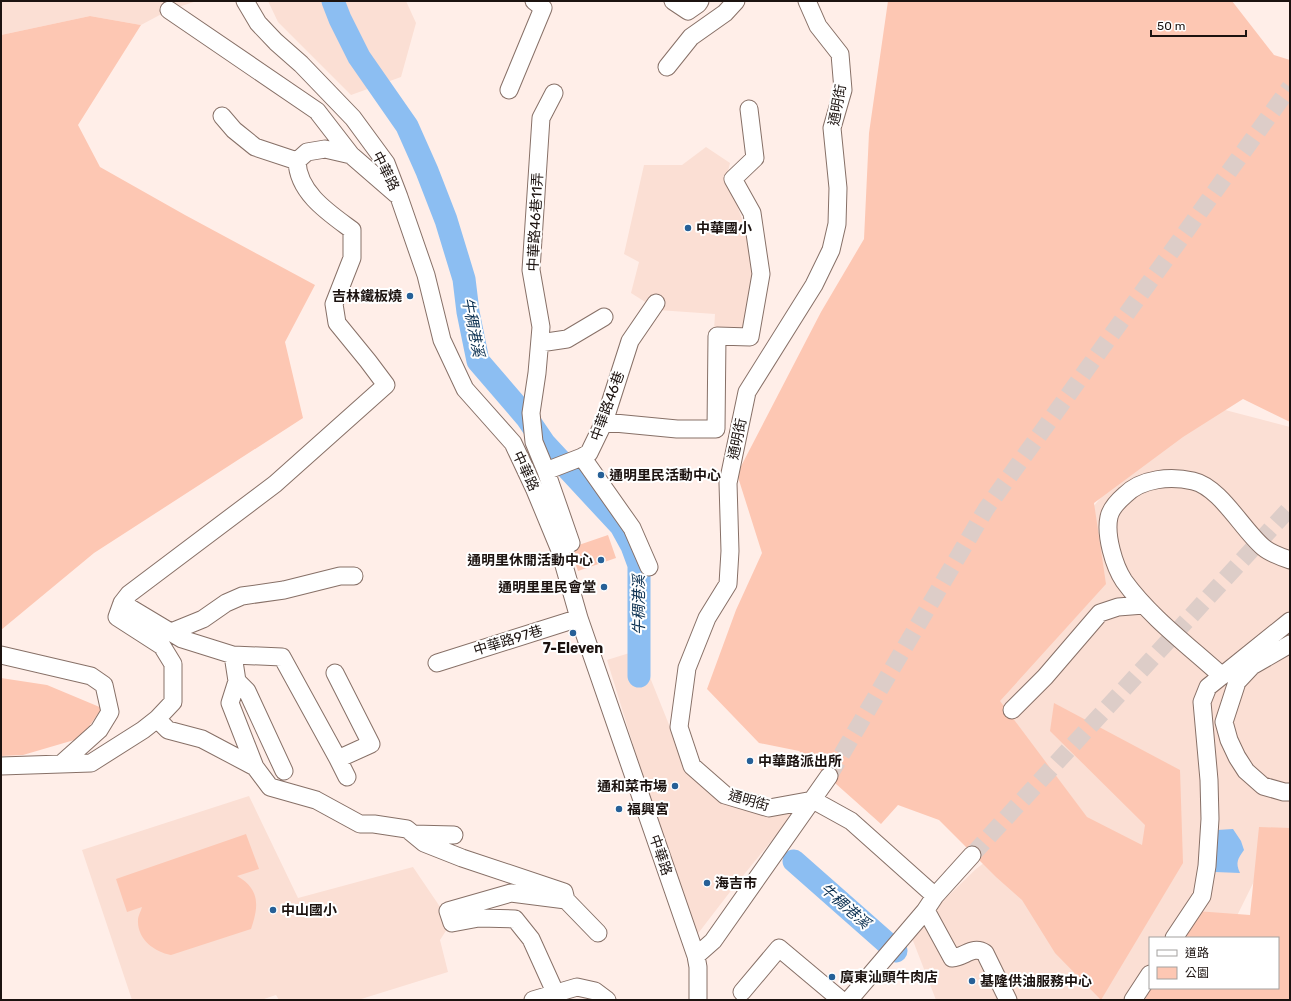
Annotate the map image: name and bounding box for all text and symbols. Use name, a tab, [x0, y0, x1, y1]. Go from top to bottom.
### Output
scale bar	[1151, 12, 1246, 38]
text: 50 m	[1157, 19, 1185, 33]
street label: 通明街	[825, 83, 850, 127]
street label: 中華路	[368, 149, 403, 194]
street label: 中華路46巷11弄	[524, 172, 547, 272]
place label: 中華國小	[696, 220, 752, 237]
marker: 中華國小	[683, 223, 693, 233]
place label: 吉林鐵板燒	[332, 288, 402, 305]
marker: 吉林鐵板燒	[405, 291, 415, 301]
water label: 牛稠港溪	[458, 296, 488, 360]
street label: 中華路46巷	[587, 369, 628, 443]
street label: 通明街	[725, 417, 750, 461]
street label: 中華路	[509, 449, 542, 494]
place label: 通明里民活動中心	[609, 467, 721, 484]
marker: 通明里民活動中心	[596, 470, 606, 480]
place label: 通明里休閒活動中心	[467, 552, 593, 569]
marker: 通明里休閒活動中心	[596, 555, 606, 565]
water label: 牛稠港溪	[630, 573, 648, 635]
place label: 通明里里民會堂	[498, 579, 596, 596]
marker: 通明里里民會堂	[599, 582, 609, 592]
street label: 中華路97巷	[471, 622, 545, 659]
marker: 7-Eleven	[568, 628, 578, 638]
place label: 7-Eleven	[543, 640, 603, 657]
place label: 中華路派出所	[758, 753, 842, 770]
marker: 中華路派出所	[745, 756, 755, 766]
place label: 通和菜市場	[597, 778, 667, 795]
marker: 通和菜市場	[670, 781, 680, 791]
street label: 通明街	[726, 787, 771, 814]
place label: 福興宮	[627, 801, 669, 818]
marker: 福興宮	[614, 804, 624, 814]
street label: 中華路	[646, 833, 675, 878]
place label: 海吉市	[715, 875, 757, 892]
marker: 海吉市	[702, 878, 712, 888]
water label: 牛稠港溪	[816, 880, 875, 934]
place label: 中山國小	[281, 902, 337, 919]
marker: 中山國小	[268, 905, 278, 915]
legend	[1149, 937, 1279, 989]
text: 道路	[1185, 946, 1209, 960]
text: 公園	[1185, 966, 1209, 980]
place label: 廣東汕頭牛肉店	[840, 969, 938, 986]
marker: 廣東汕頭牛肉店	[827, 972, 837, 982]
place label: 基隆供油服務中心	[980, 973, 1092, 990]
marker: 基隆供油服務中心	[967, 976, 977, 986]

